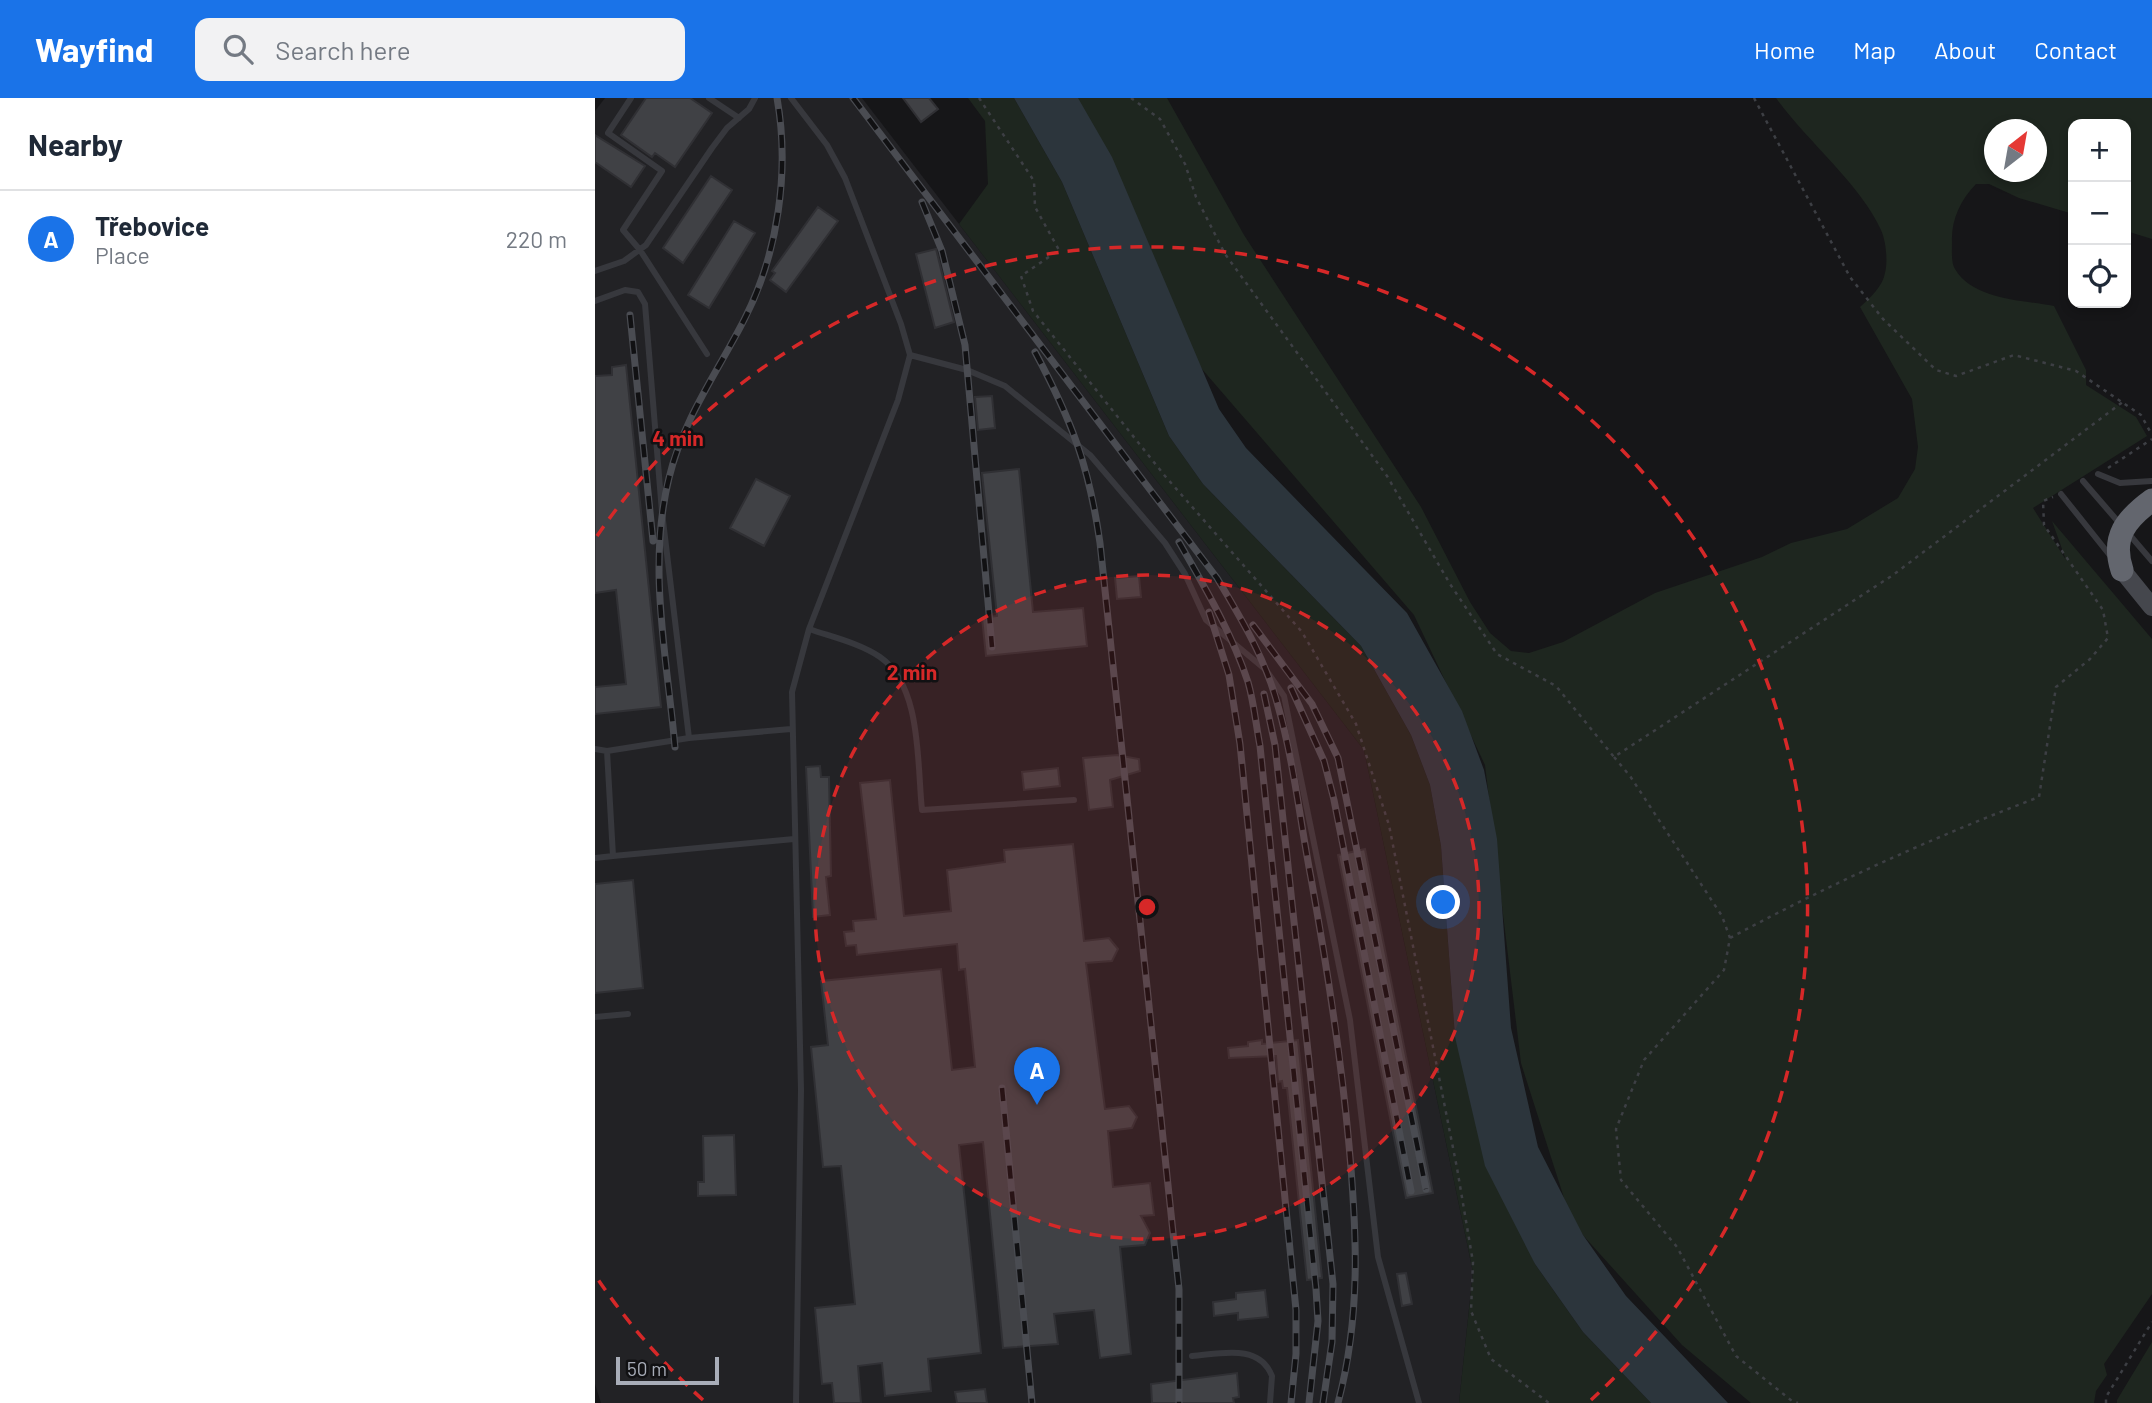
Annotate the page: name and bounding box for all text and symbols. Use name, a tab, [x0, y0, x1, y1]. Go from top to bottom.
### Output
search box	[195, 18, 685, 81]
text: Wayfind	[35, 29, 153, 69]
icon: search	[219, 30, 257, 68]
text: Search here	[275, 34, 411, 65]
text: Home	[1754, 35, 1815, 64]
text: Map	[1853, 35, 1896, 64]
text: About	[1934, 35, 1996, 64]
text: Contact	[2034, 35, 2117, 64]
north arrow	[1984, 119, 2047, 182]
map controls	[2068, 119, 2131, 308]
button: +	[2068, 119, 2131, 182]
text: Nearby	[28, 126, 123, 162]
button: −	[2068, 182, 2131, 245]
text: Třebovice	[95, 210, 209, 241]
text: A	[43, 225, 59, 253]
text: 220 m	[506, 225, 567, 253]
text: Place	[95, 241, 150, 269]
button: locate	[2068, 245, 2131, 308]
text: 4 min	[652, 425, 704, 450]
text: 2 min	[887, 659, 937, 684]
your location	[1426, 885, 1460, 919]
centre of rings	[1135, 895, 1159, 919]
pin: A	[1014, 1047, 1060, 1105]
scale bar	[616, 1354, 719, 1386]
text: 50 m	[627, 1357, 667, 1380]

